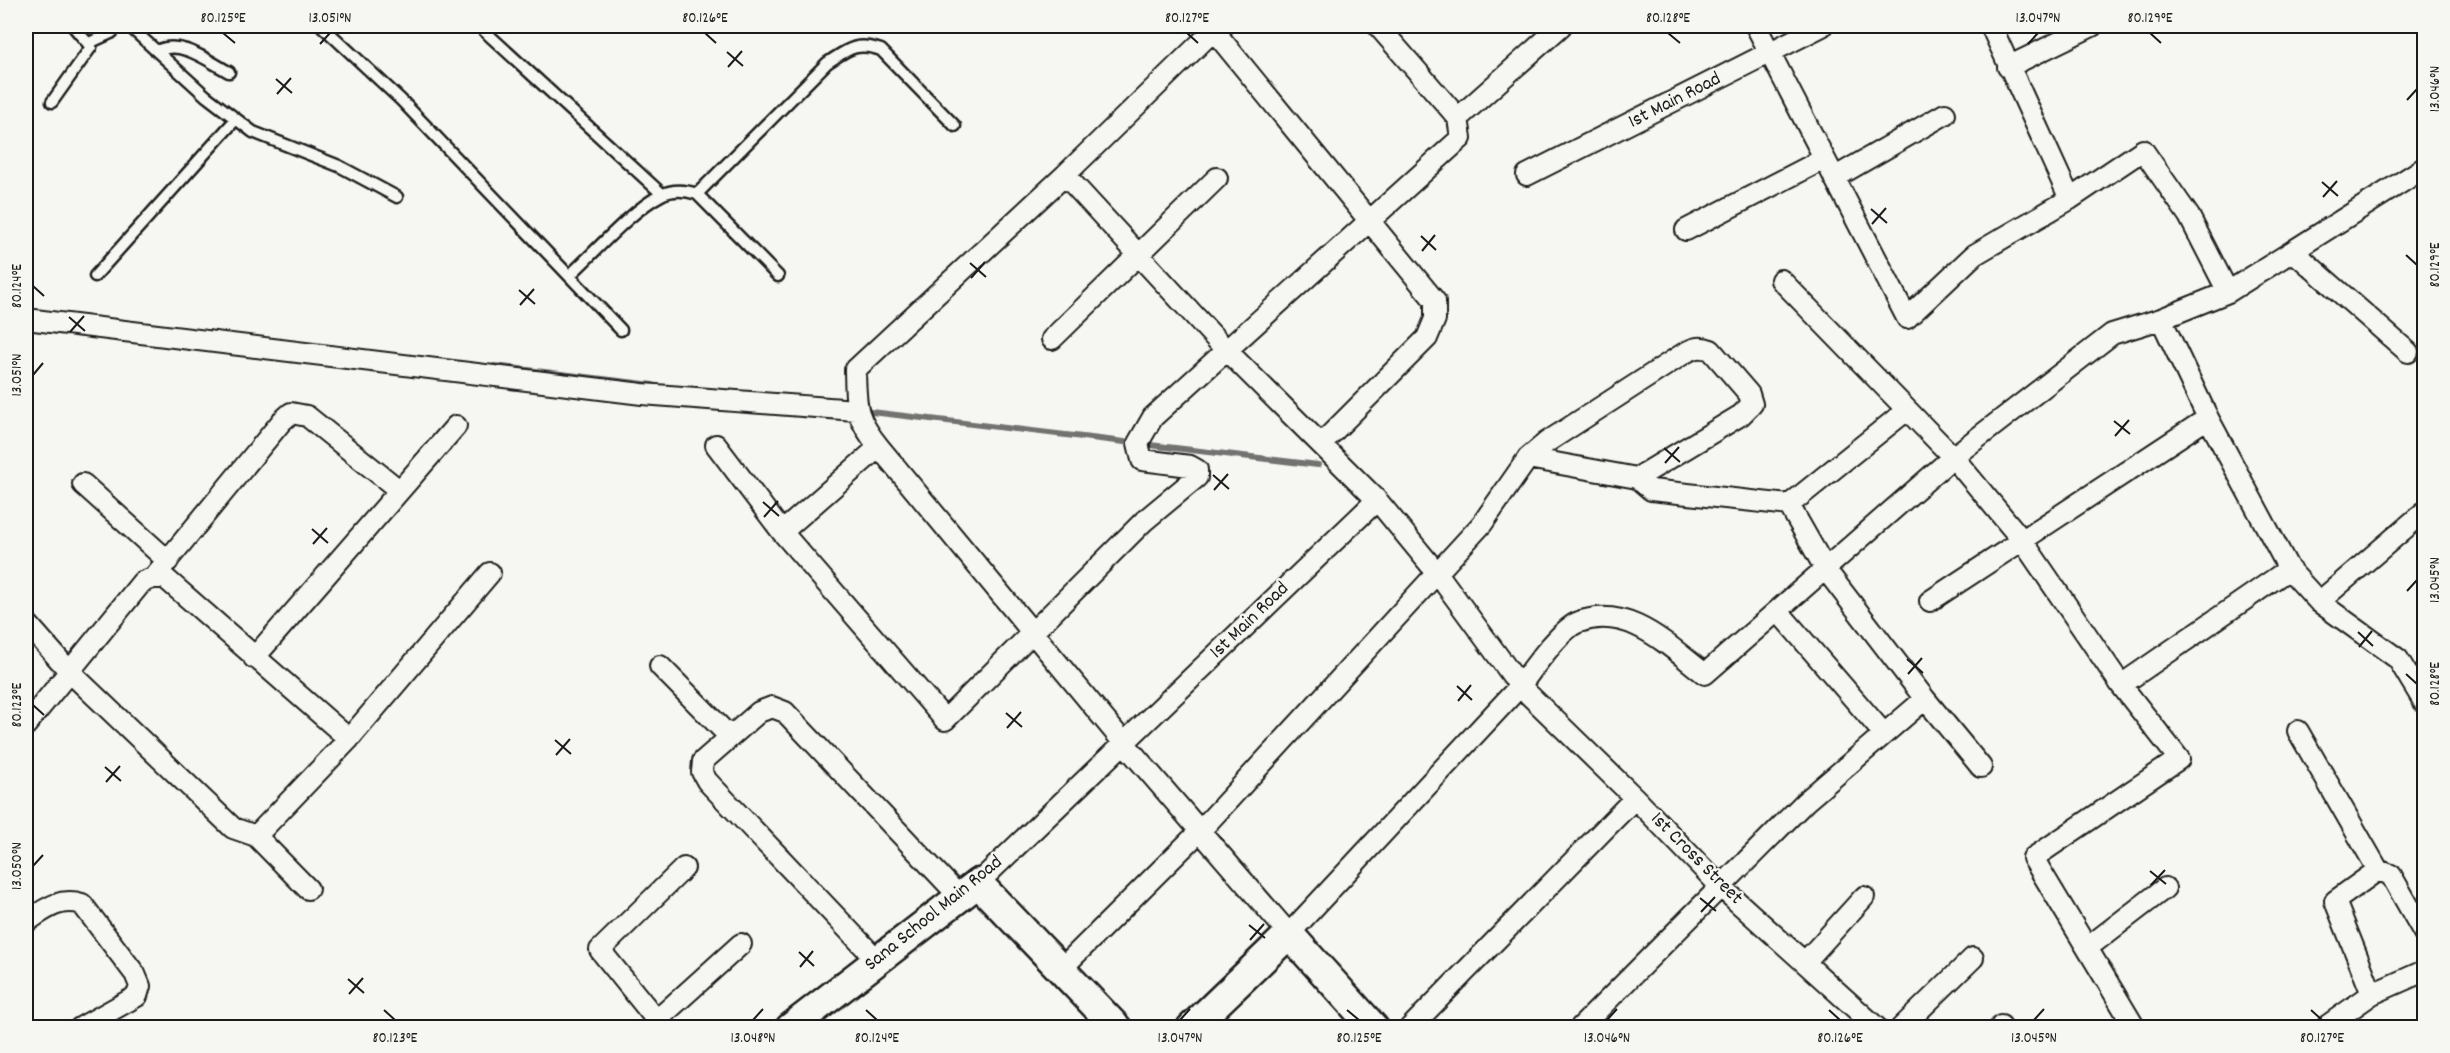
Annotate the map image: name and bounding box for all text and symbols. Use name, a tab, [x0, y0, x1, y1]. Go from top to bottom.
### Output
text: 80.125°E	[200, 8, 246, 30]
text: 13.051°N	[308, 8, 352, 30]
text: 80.126°E	[682, 8, 728, 30]
text: 80.127°E	[1165, 8, 1209, 30]
text: 80.128°E	[1646, 8, 1690, 30]
text: 13.047°N	[2016, 8, 2060, 30]
text: 80.129°E	[2127, 8, 2173, 30]
street label: 1st Main Road	[1624, 66, 1726, 136]
text: 13.046°N	[2425, 66, 2447, 112]
text: 80.129°E	[2425, 242, 2447, 288]
text: 80.124°E	[7, 264, 29, 308]
text: 13.051°N	[7, 353, 29, 397]
text: 13.045°N	[2425, 557, 2447, 603]
street label: 1st Main Road	[1204, 576, 1296, 666]
text: 80.128°E	[2425, 662, 2447, 706]
text: 80.123°E	[7, 682, 29, 727]
street label: 1st Cross Street	[1643, 806, 1749, 912]
text: 13.050°N	[7, 842, 29, 890]
street label: Sana School Main Road	[859, 849, 1009, 979]
text: 80.123°E	[373, 1028, 418, 1050]
text: 13.048°N	[730, 1028, 776, 1050]
text: 80.124°E	[855, 1028, 899, 1050]
text: 13.047°N	[1158, 1028, 1202, 1050]
text: 80.125°E	[1336, 1028, 1382, 1050]
text: 13.046°N	[1584, 1028, 1630, 1050]
text: 80.126°E	[1817, 1028, 1863, 1050]
text: 13.045°N	[2011, 1028, 2057, 1050]
text: 80.127°E	[2300, 1028, 2344, 1050]

